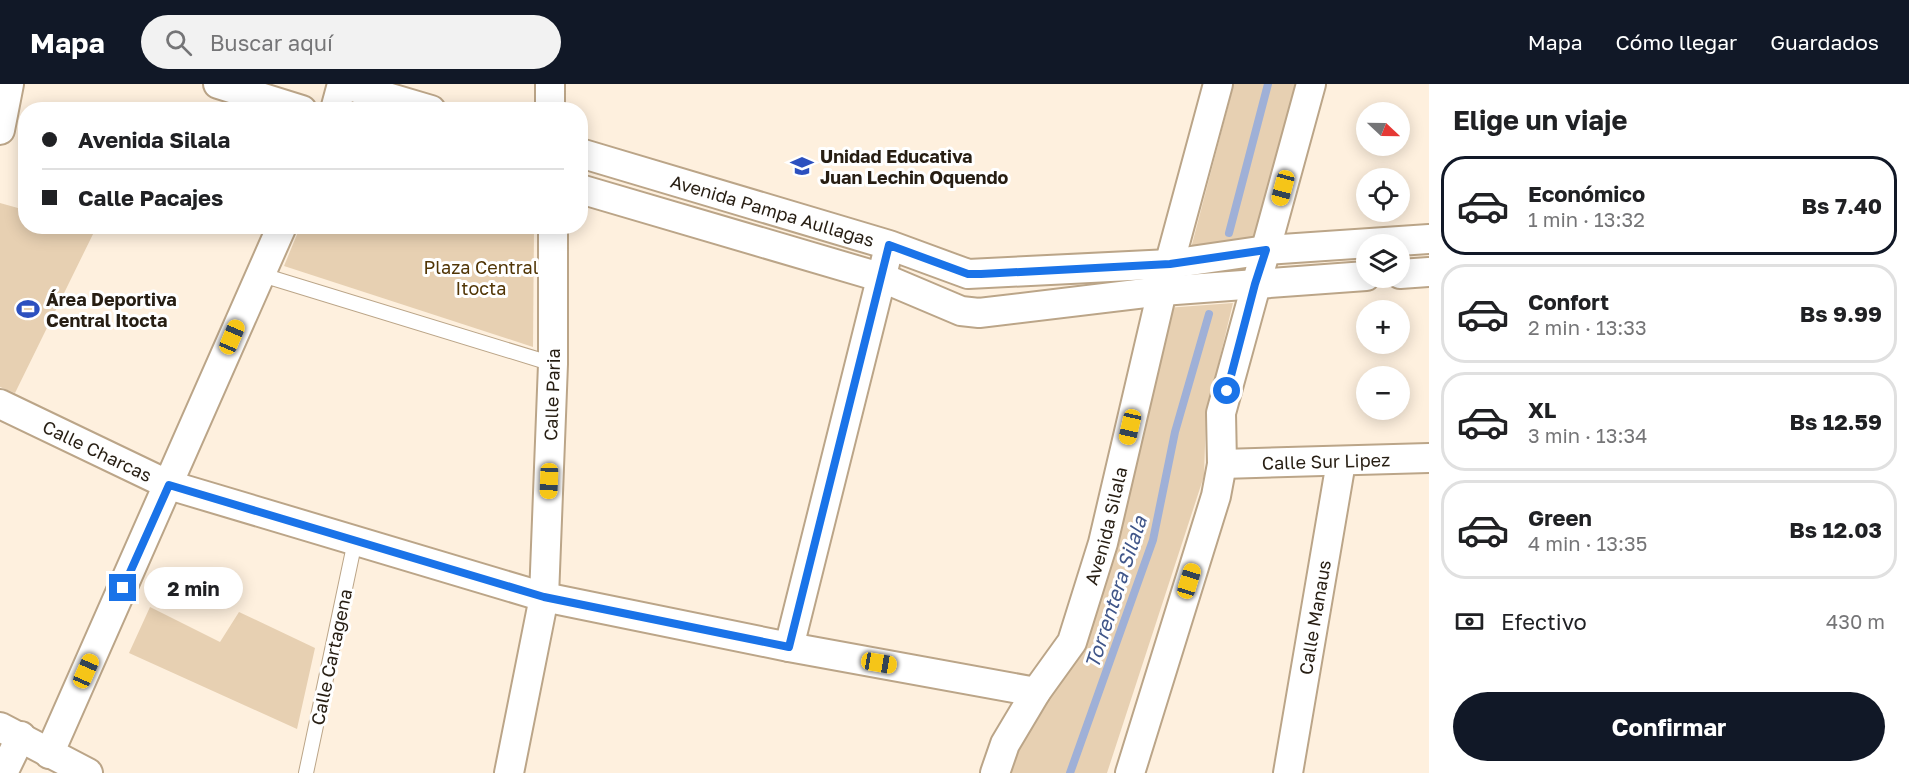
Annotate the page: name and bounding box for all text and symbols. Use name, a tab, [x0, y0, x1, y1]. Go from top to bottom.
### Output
search box	[141, 15, 561, 69]
text: Mapa	[30, 26, 105, 59]
icon: search	[162, 26, 195, 59]
text: Buscar aquí	[210, 29, 333, 56]
text: Mapa	[1528, 29, 1583, 55]
text: Cómo llegar	[1616, 29, 1737, 55]
text: Guardados	[1770, 29, 1879, 55]
north arrow	[1356, 102, 1410, 156]
map controls	[1356, 102, 1410, 420]
text: Elige un viaje	[1453, 104, 1627, 136]
text: Avenida Silala	[78, 126, 230, 153]
place label: Unidad Educativa Juan Lechin Oquendo	[820, 145, 1008, 188]
school or university icon: Unidad Educativa Juan Lechin Oquendo	[789, 153, 815, 179]
car	[1270, 168, 1296, 208]
button: locate	[1356, 168, 1410, 222]
street label: Avenida Pampa Aullagas	[668, 170, 877, 251]
icon: car	[1456, 179, 1510, 233]
text: Económico	[1528, 180, 1645, 207]
text: Calle Pacajes	[78, 184, 223, 211]
text: Bs 7.40	[1802, 192, 1882, 219]
text: 1 min · 13:32	[1528, 207, 1645, 231]
button: layers	[1356, 234, 1410, 288]
park label: Plaza Central Itocta	[423, 256, 539, 299]
icon: car	[1456, 287, 1510, 341]
place label: Área Deportiva Central Itocta	[46, 288, 177, 331]
text: Confort	[1528, 288, 1609, 315]
sports icon: Área Deportiva Central Itocta	[15, 296, 41, 322]
button: +	[1356, 300, 1410, 354]
text: Bs 9.99	[1800, 300, 1882, 327]
text: 2 min · 13:33	[1528, 315, 1647, 339]
car	[217, 317, 247, 357]
street label: Calle Paria	[539, 348, 564, 441]
button: −	[1356, 366, 1410, 420]
route start	[1213, 377, 1240, 404]
icon: car	[1456, 395, 1510, 449]
text: XL	[1528, 396, 1556, 423]
car	[1117, 407, 1143, 447]
text: Bs 12.59	[1789, 408, 1882, 435]
street label: Calle Charcas	[39, 415, 156, 486]
text: 3 min · 13:34	[1528, 423, 1647, 447]
street label: Calle Sur Lipez	[1261, 448, 1390, 474]
car	[539, 463, 559, 499]
street label: Avenida Silala	[1080, 465, 1131, 587]
icon: car	[1456, 503, 1510, 557]
text: Green	[1528, 504, 1592, 531]
water label: Torrentera Silala	[1079, 512, 1151, 671]
text: Bs 12.03	[1789, 516, 1882, 543]
text: 4 min · 13:35	[1528, 531, 1647, 555]
street label: Calle Manaus	[1294, 558, 1335, 676]
car	[1175, 561, 1203, 601]
callout: 2 min	[144, 567, 243, 609]
route end	[109, 574, 136, 601]
text: 2 min	[167, 576, 220, 600]
street label: Calle Cartagena	[306, 587, 356, 727]
icon: cash	[1453, 605, 1486, 638]
text: Efectivo	[1501, 608, 1587, 635]
text: 430 m	[1826, 609, 1885, 633]
car	[70, 651, 102, 691]
car	[860, 651, 898, 675]
button: Confirmar	[1453, 692, 1885, 761]

